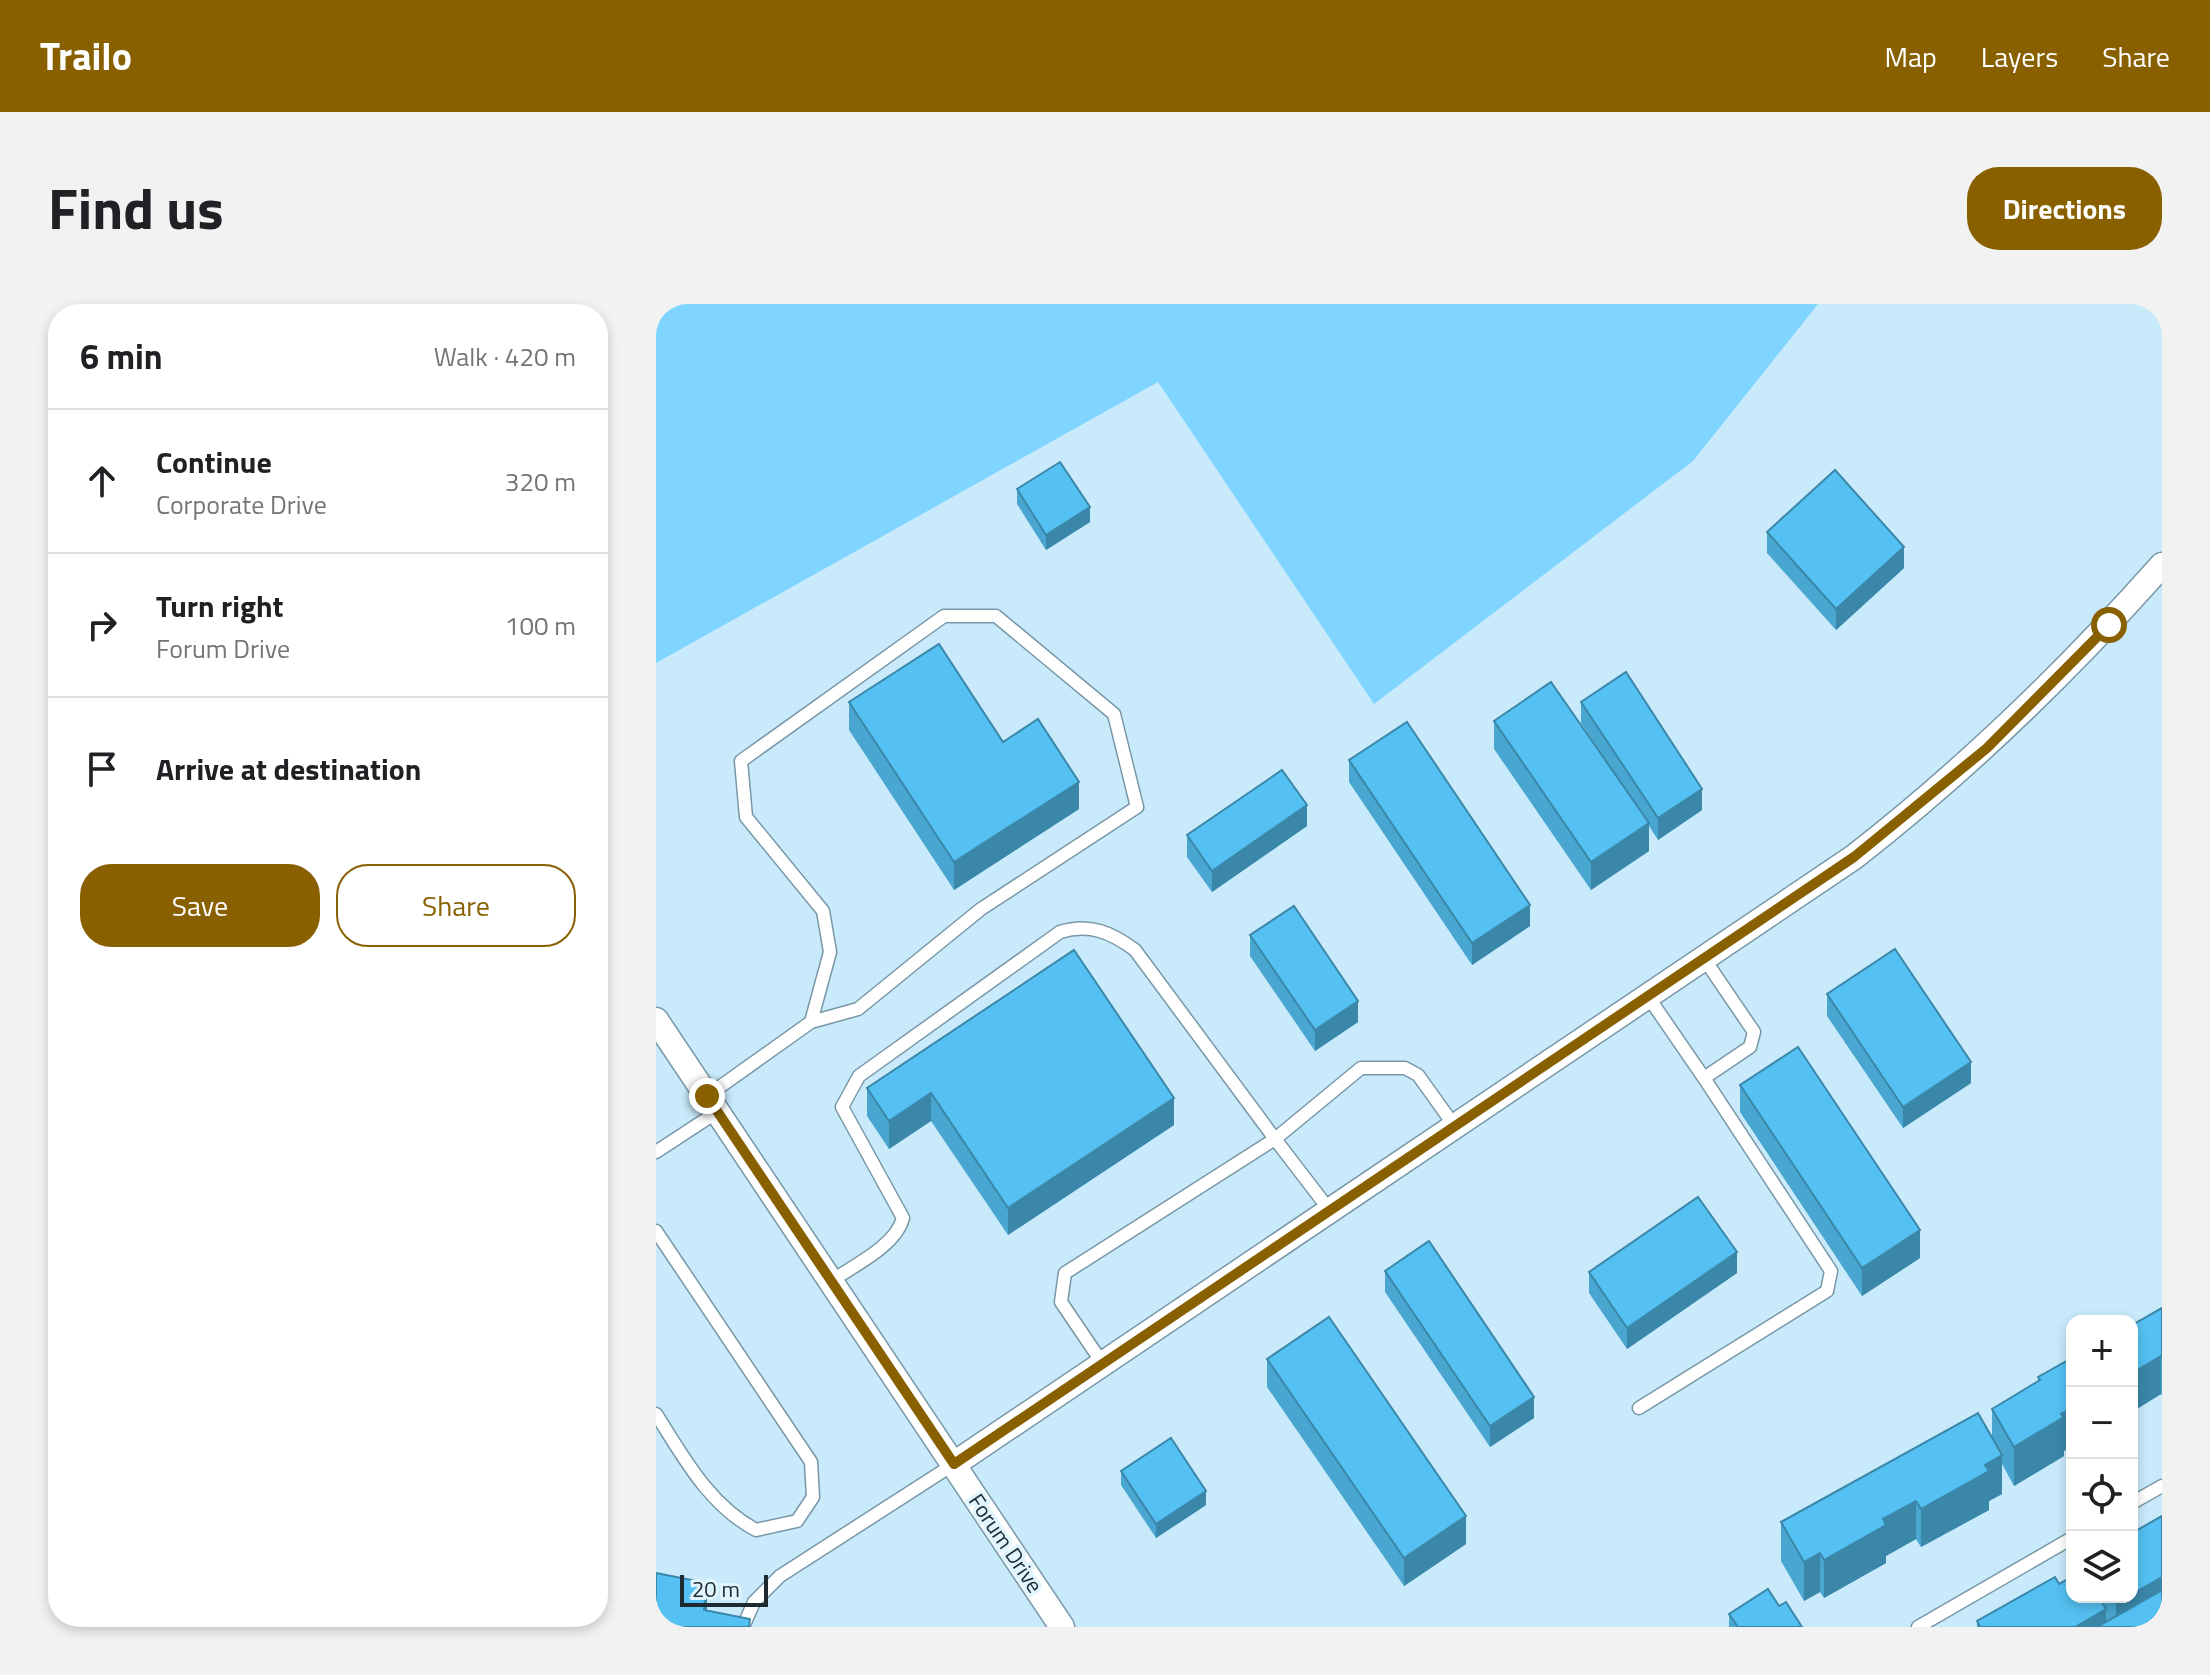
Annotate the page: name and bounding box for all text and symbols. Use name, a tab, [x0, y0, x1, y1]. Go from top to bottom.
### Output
text: Trailo	[40, 27, 132, 85]
text: Map	[1884, 35, 1937, 78]
text: Layers	[1981, 35, 2058, 78]
text: Share	[2102, 35, 2170, 78]
text: Find us	[48, 166, 224, 251]
button: Directions	[1967, 167, 2162, 250]
text: 6 min	[80, 330, 163, 382]
text: Walk · 420 m	[434, 337, 576, 376]
text: Continue	[156, 439, 272, 485]
icon: ahead	[80, 459, 124, 503]
text: 320 m	[505, 462, 576, 501]
text: Corporate Drive	[156, 485, 327, 524]
text: Turn right	[156, 583, 284, 629]
icon: right	[80, 603, 124, 647]
text: 100 m	[505, 606, 576, 645]
route start	[2091, 607, 2127, 643]
text: Forum Drive	[156, 629, 290, 668]
text: Arrive at destination	[156, 746, 421, 792]
icon: arrive	[80, 747, 124, 791]
button: Save	[80, 864, 320, 947]
button: Share	[336, 864, 576, 947]
route end	[689, 1078, 725, 1114]
map controls	[2066, 1315, 2138, 1603]
button: +	[2066, 1315, 2138, 1387]
button: −	[2066, 1387, 2138, 1459]
button: locate	[2066, 1459, 2138, 1531]
street label: Forum Drive	[960, 1486, 1052, 1600]
button: layers	[2066, 1531, 2138, 1603]
scale bar	[680, 1571, 768, 1607]
text: 20 m	[692, 1572, 740, 1606]

